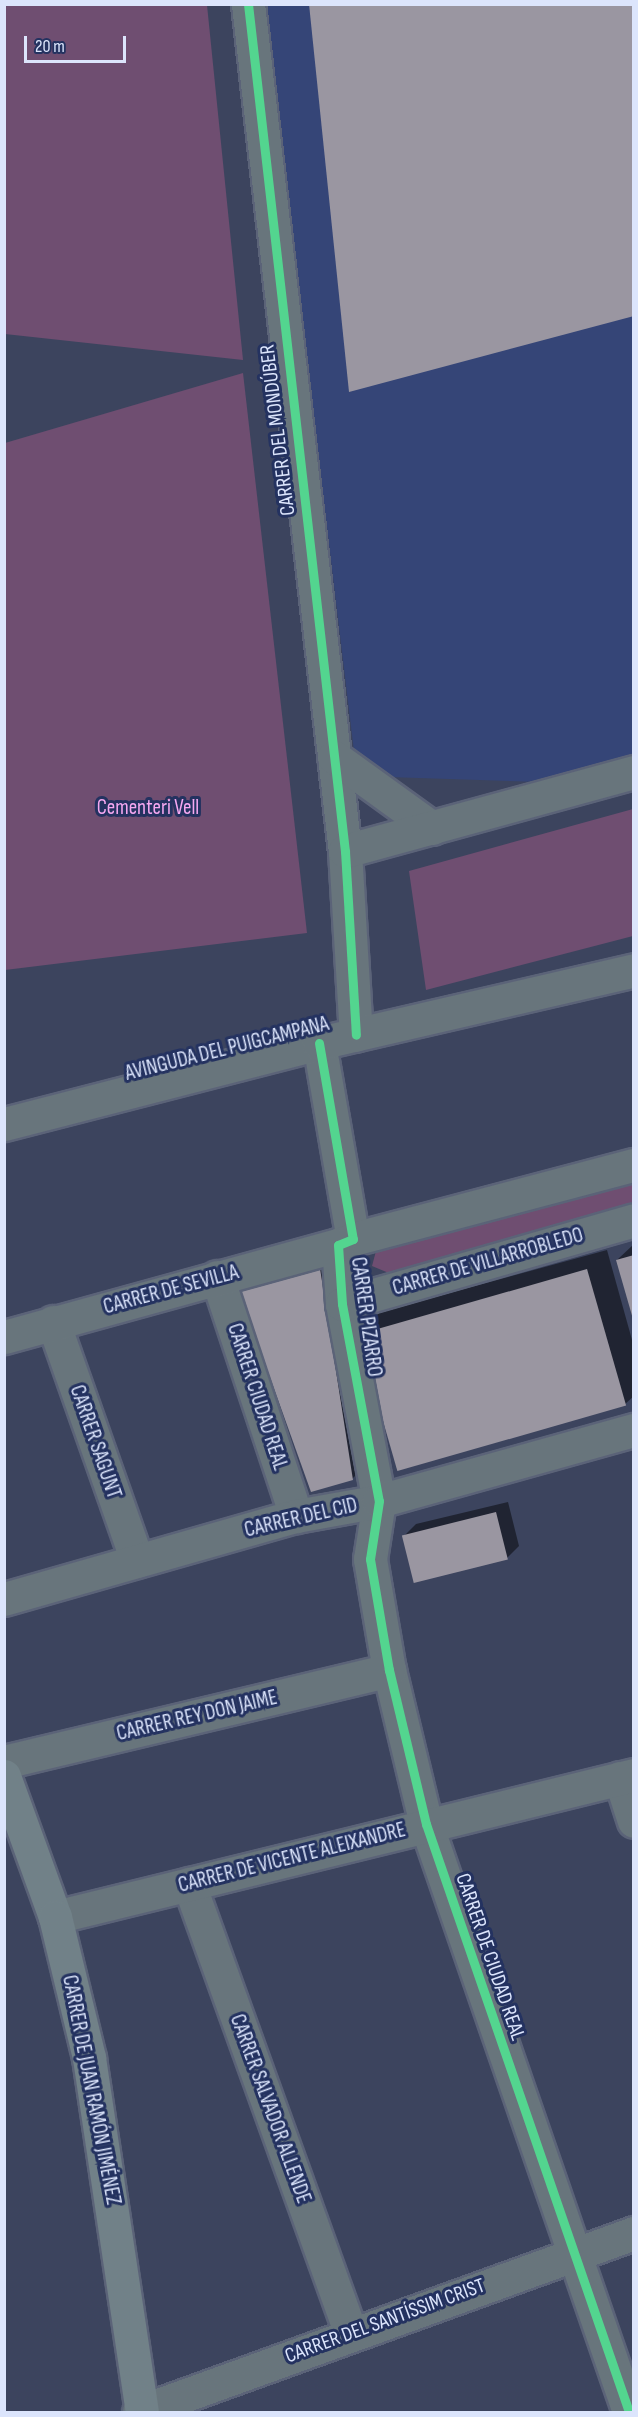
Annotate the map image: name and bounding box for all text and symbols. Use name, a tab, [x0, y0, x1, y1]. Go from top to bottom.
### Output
scale bar	[27, 24, 129, 62]
text: 20 m	[35, 36, 65, 57]
street label: CARRER DEL MONDÚBER	[255, 343, 301, 517]
park label: Cementeri Vell	[97, 795, 199, 821]
street label: AVINGUDA DEL PUIGCAMPANA	[123, 1012, 331, 1086]
street label: CARRER DE VILLARROBLEDO	[390, 1223, 586, 1301]
street label: CARRER PIZARRO	[345, 1255, 387, 1379]
street label: CARRER DE SEVILLA	[101, 1260, 241, 1320]
street label: CARRER CIUDAD REAL	[221, 1320, 293, 1474]
street label: CARRER SAGUNT	[64, 1382, 126, 1502]
street label: CARRER DEL CID	[242, 1493, 360, 1543]
street label: CARRER REY DON JAIME	[114, 1685, 280, 1747]
street label: CARRER DE VICENTE ALEIXANDRE	[176, 1818, 408, 1898]
street label: CARRER DE CIUDAD REAL	[450, 1870, 530, 2044]
street label: CARRER DE JUAN RAMÓN JIMÉNEZ	[56, 1973, 126, 2207]
street label: CARRER SALVADOR ALLENDE	[224, 2011, 316, 2207]
street label: CARRER DEL SANTÍSSIM CRIST	[282, 2273, 488, 2369]

